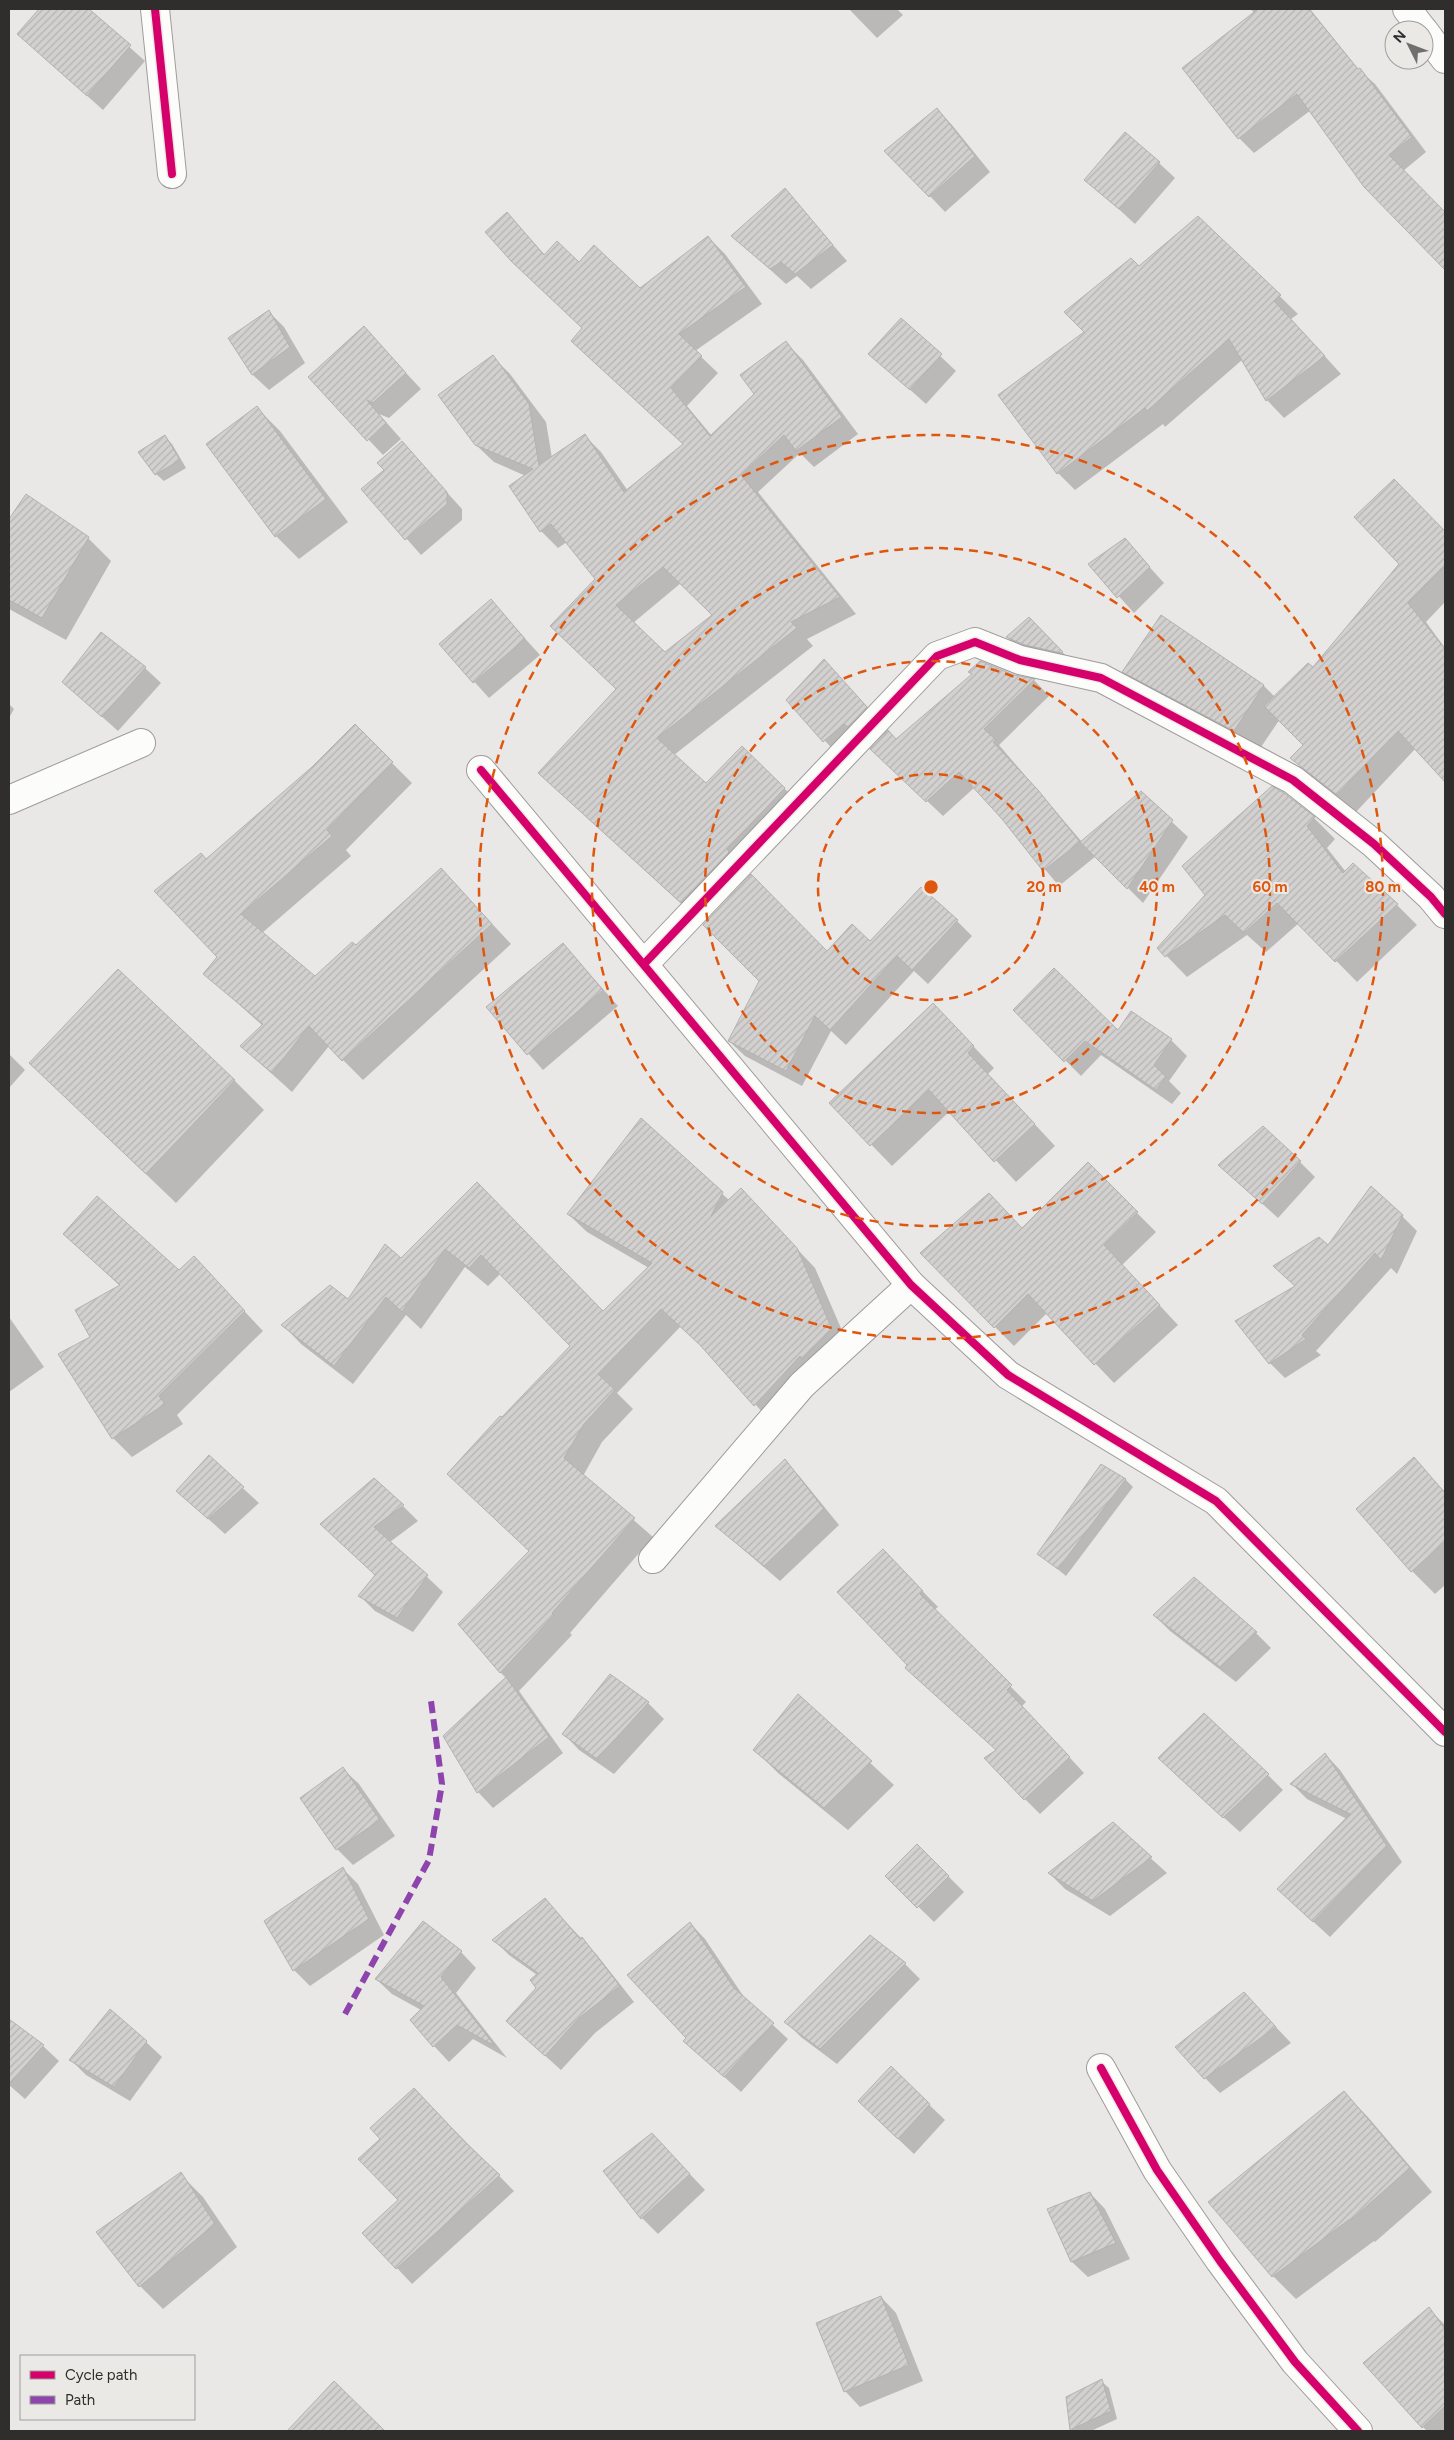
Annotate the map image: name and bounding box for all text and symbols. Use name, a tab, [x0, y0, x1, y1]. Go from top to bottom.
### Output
north arrow	[1384, 20, 1434, 70]
text: N	[1390, 27, 1410, 46]
centre of rings	[922, 878, 940, 896]
text: 20 m	[1026, 878, 1062, 896]
text: 40 m	[1139, 878, 1175, 896]
text: 60 m	[1252, 878, 1288, 896]
text: 80 m	[1365, 878, 1401, 896]
legend	[20, 2355, 195, 2420]
text: Cycle path	[65, 2366, 137, 2384]
text: Path	[65, 2391, 95, 2409]

